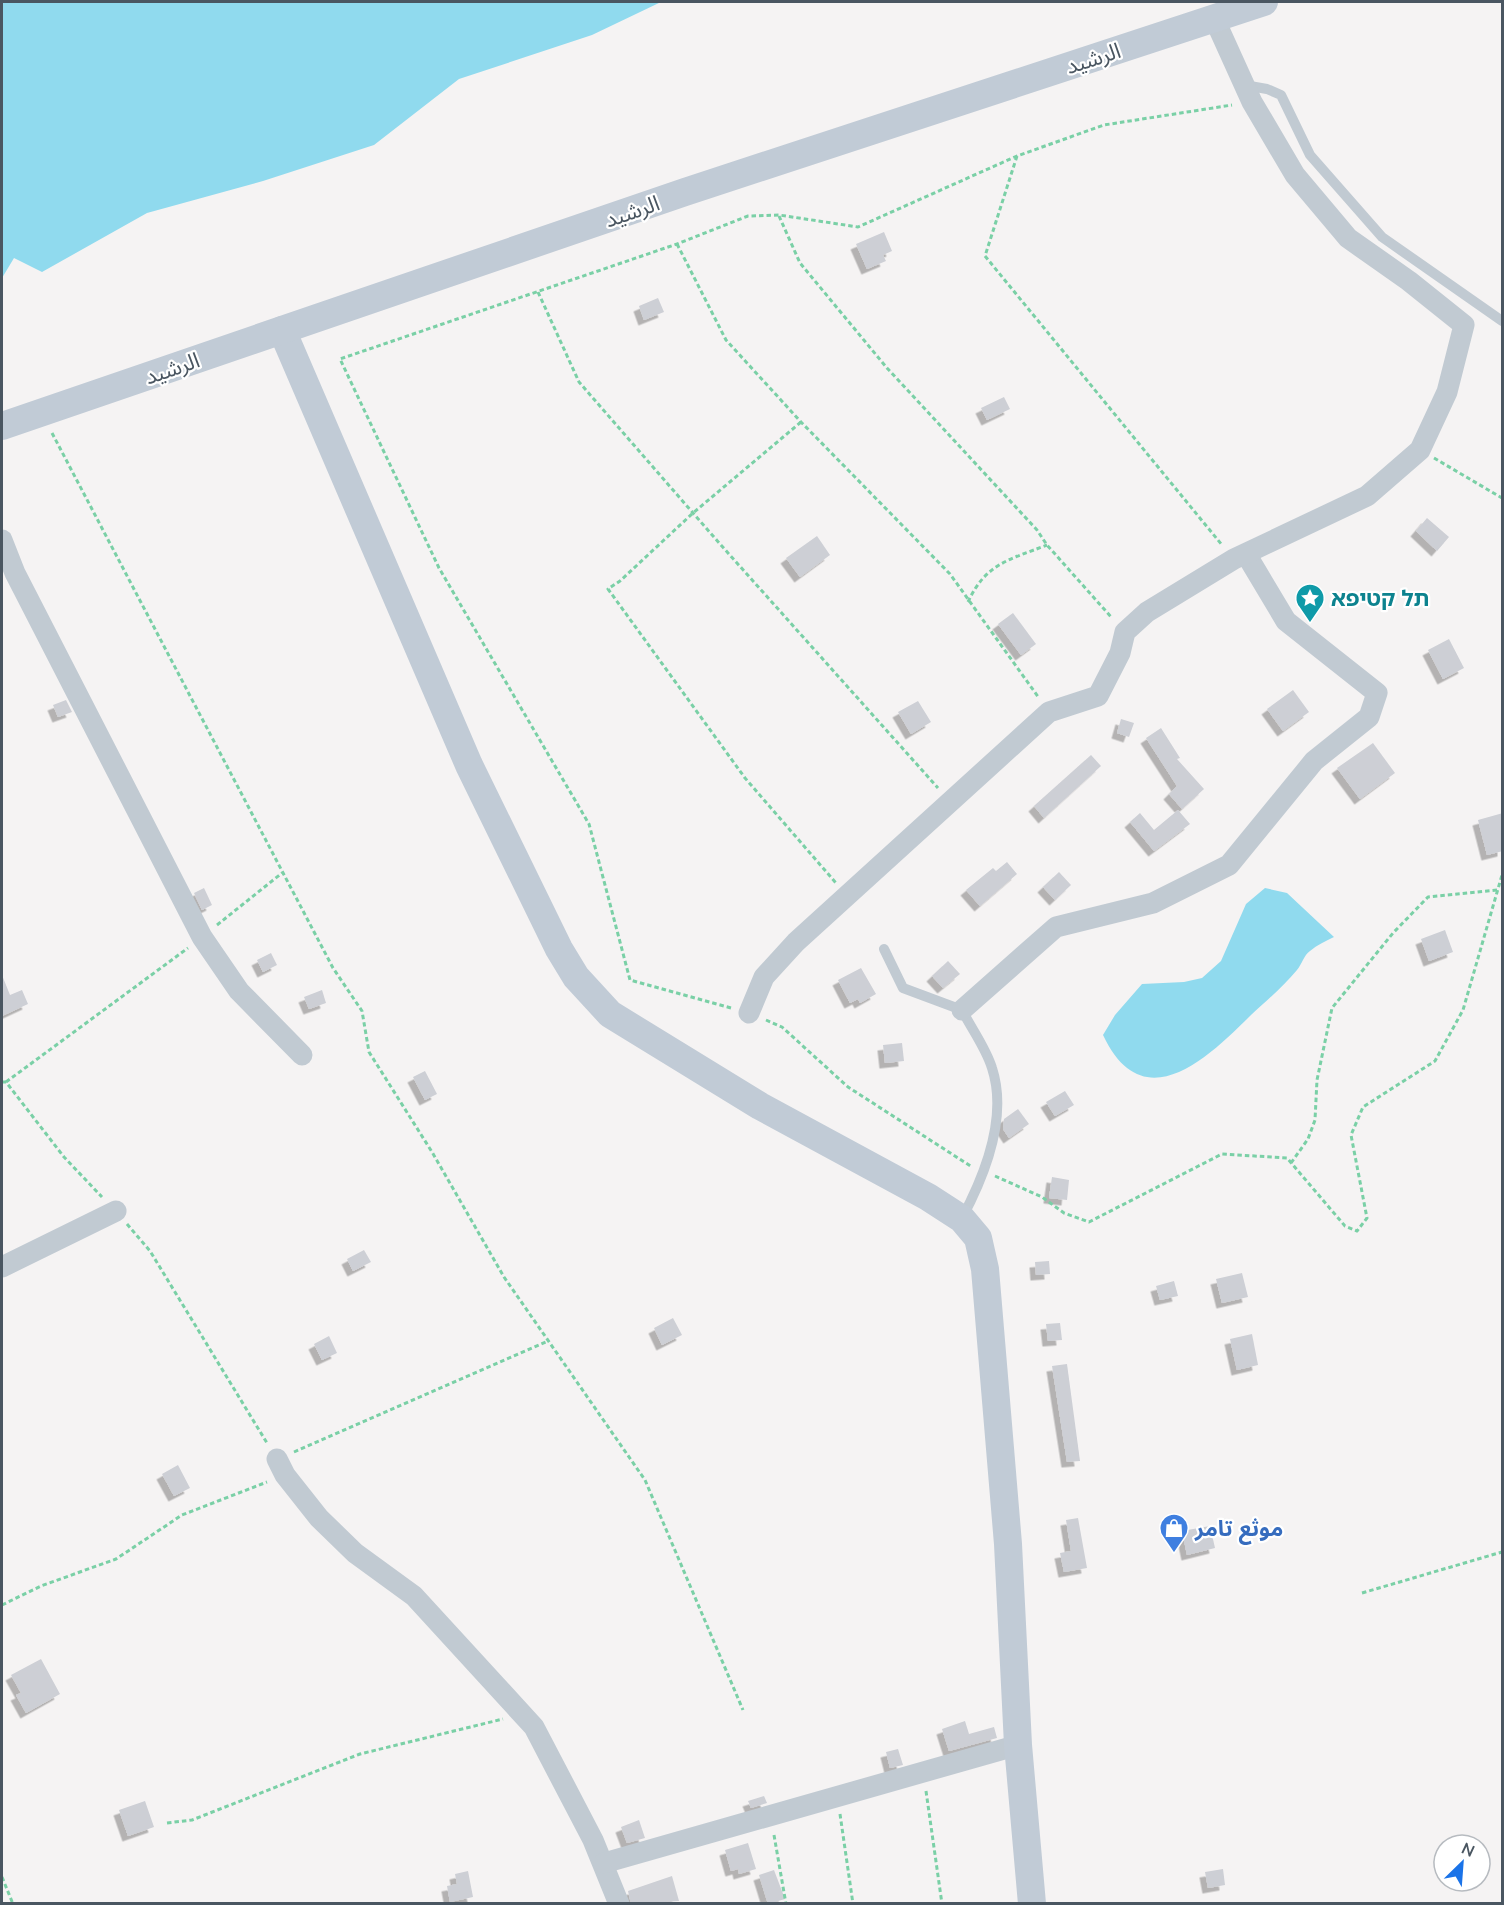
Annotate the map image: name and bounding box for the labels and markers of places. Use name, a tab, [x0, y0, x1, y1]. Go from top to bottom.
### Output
place icon: תל קטיפא	[1294, 582, 1326, 624]
place label: תל קטיפא	[1331, 584, 1429, 612]
shop icon: موثع تامر	[1158, 1512, 1190, 1554]
place label: موثع تامر	[1194, 1514, 1283, 1545]

